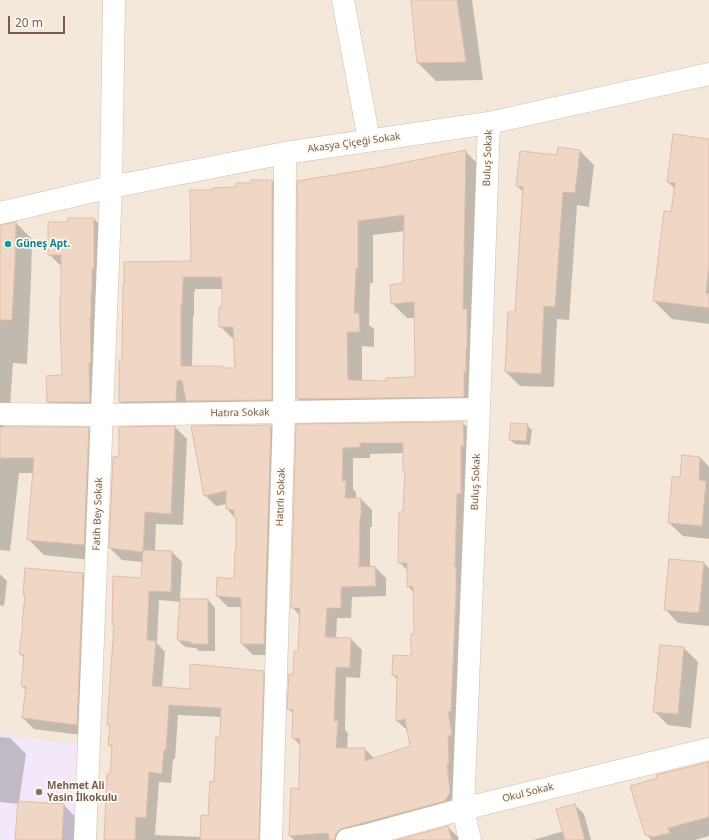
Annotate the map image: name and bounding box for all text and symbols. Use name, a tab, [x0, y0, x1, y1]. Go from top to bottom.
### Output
scale bar	[10, 8, 67, 34]
text: 20 m	[15, 14, 43, 31]
street label: Buluş Sokak	[481, 129, 495, 187]
street label: Akasya Çiçeği Sokak	[307, 131, 401, 155]
place label: Güneş Apt.	[16, 238, 70, 250]
marker: Güneş Apt.	[3, 239, 13, 249]
street label: Hatıra Sokak	[210, 406, 270, 420]
street label: Buluş Sokak	[469, 453, 483, 511]
street label: Hatırlı Sokak	[274, 467, 288, 527]
street label: Fatih Bey Sokak	[91, 477, 105, 551]
place label: Mehmet Ali Yasin İlkokulu	[47, 780, 117, 804]
street label: Okul Sokak	[501, 781, 555, 805]
marker: Mehmet Ali Yasin İlkokulu	[34, 787, 44, 797]

